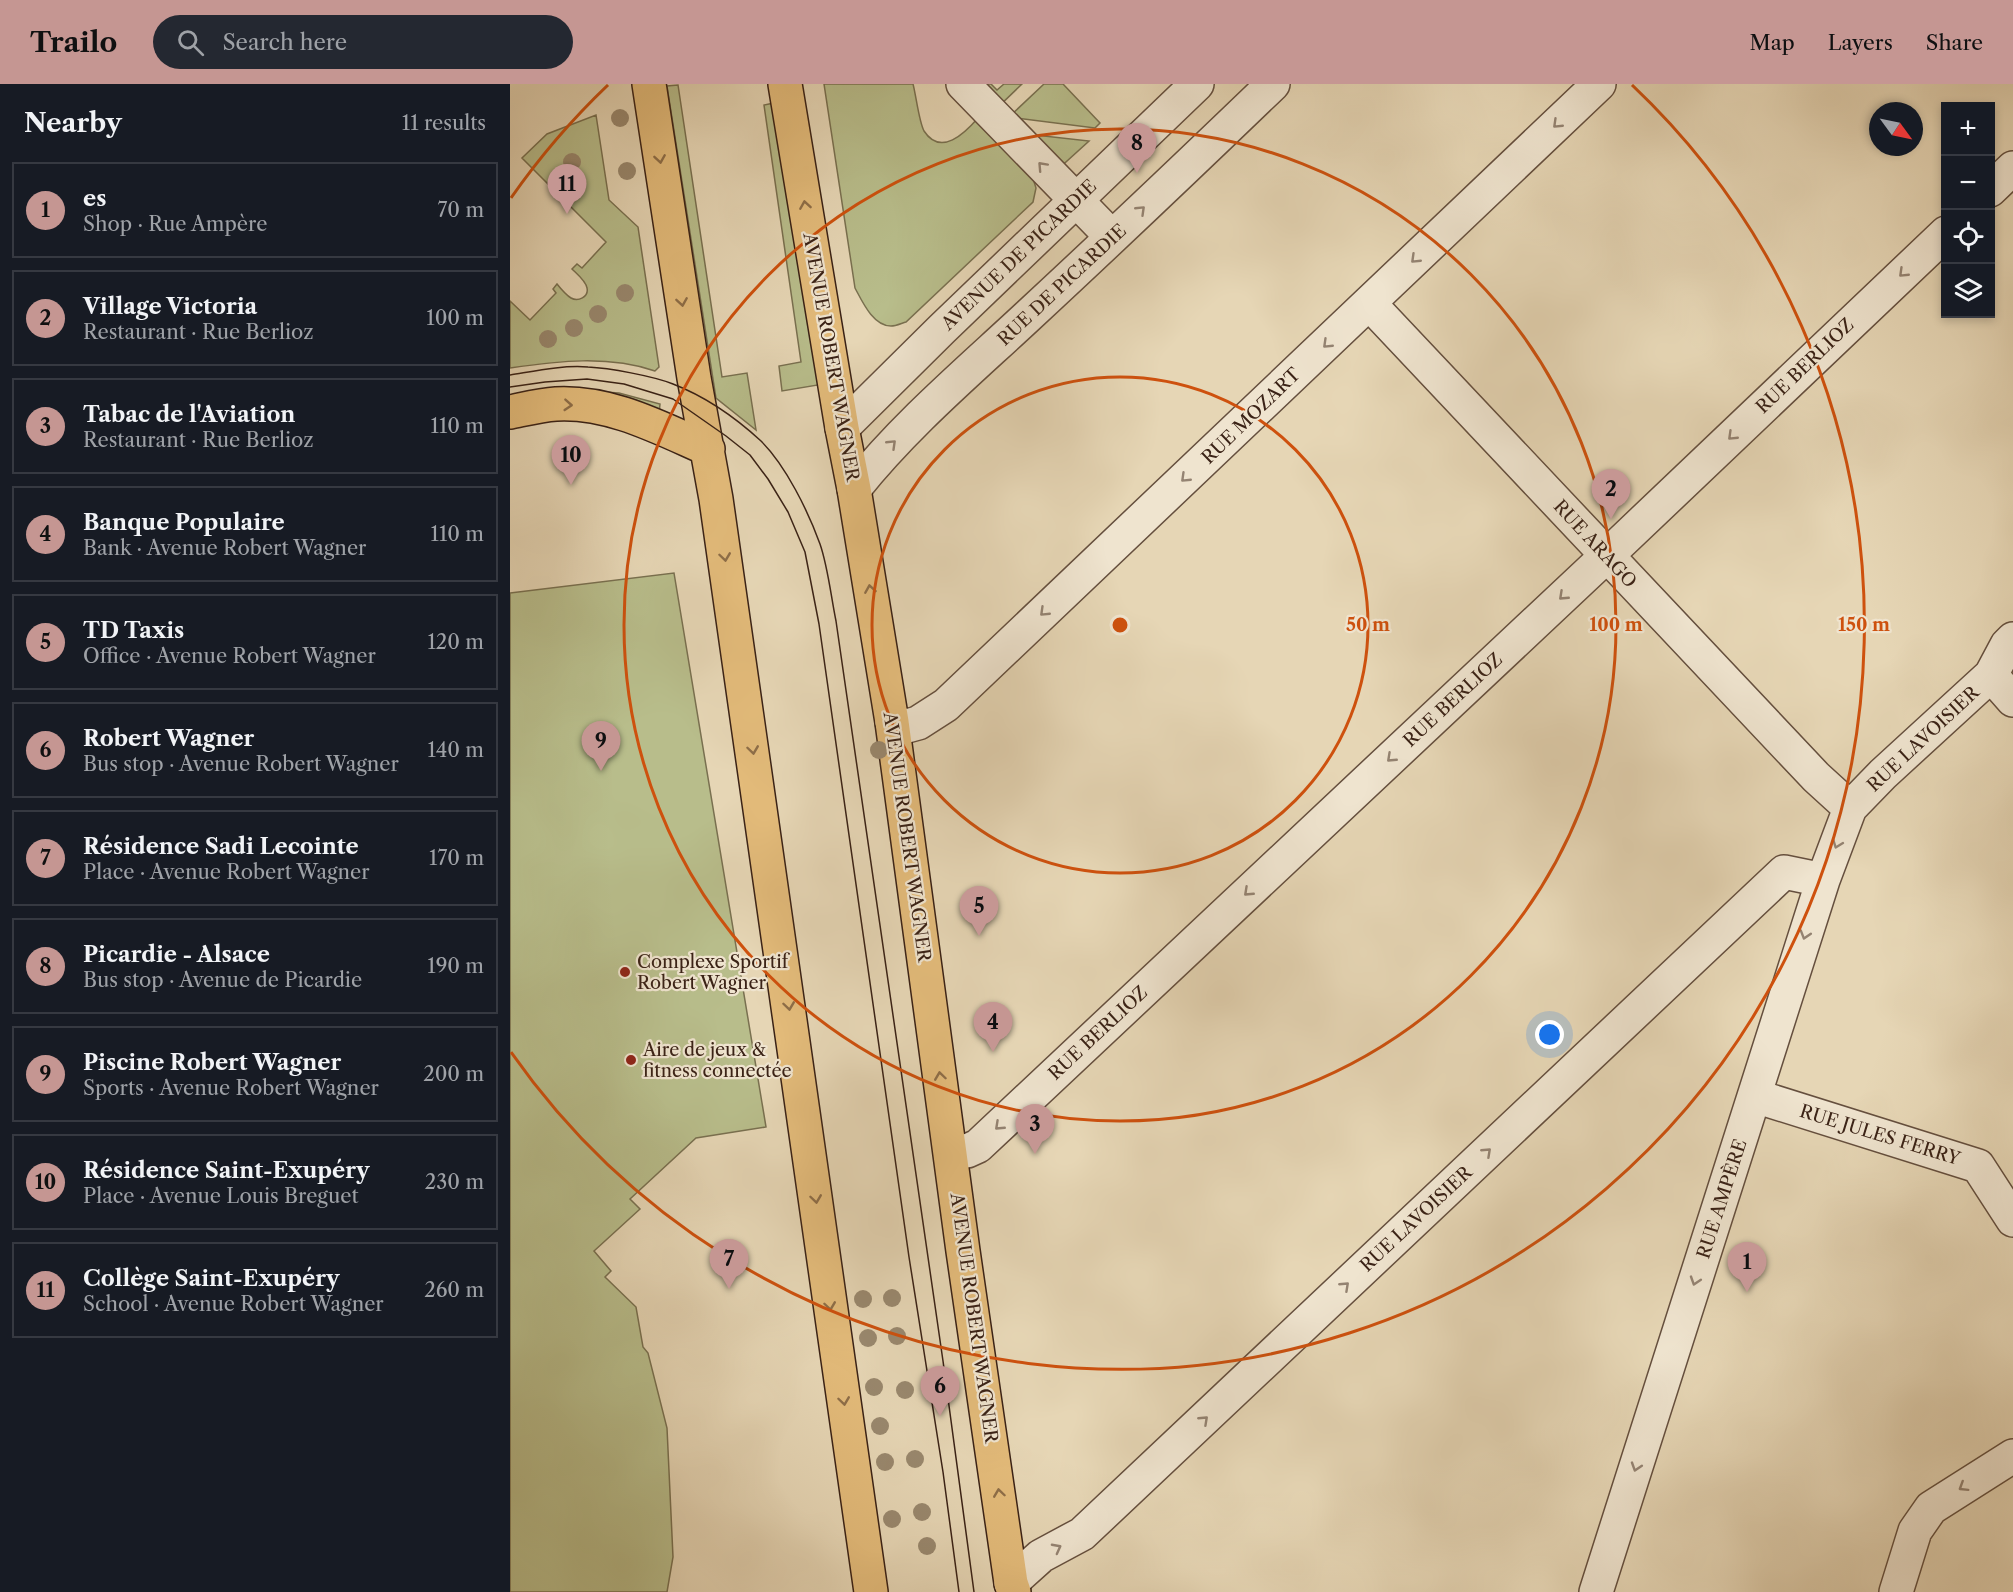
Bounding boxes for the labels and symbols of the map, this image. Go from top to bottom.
north arrow [1869,102,1923,156]
one-way arrow [1553,117,1564,128]
pin: 8 [1118,124,1156,173]
one-way arrow [654,155,666,164]
one-way arrow [1038,162,1049,173]
pin: 11 [548,164,586,214]
street label: AVENUE DE PICARDIE [936,175,1101,336]
one-way arrow [799,200,812,210]
one-way arrow [1134,206,1145,217]
street label: RUE DE PICARDIE [993,220,1131,350]
street label: AVENUE ROBERT WAGNER [798,230,864,484]
one-way arrow [1412,252,1422,263]
one-way arrow [1900,266,1910,277]
one-way arrow [676,297,688,306]
street label: RUE BERLIOZ [1751,314,1859,418]
one-way arrow [1323,336,1334,347]
street label: RUE MOZART [1197,363,1305,469]
one-way arrow [563,398,572,411]
one-way arrow [1728,429,1739,440]
pin: 10 [552,436,590,485]
one-way arrow [885,441,896,452]
pin: 2 [1592,470,1630,519]
one-way arrow [1182,471,1192,482]
street label: RUE ARAGO [1549,496,1641,592]
one-way arrow [718,553,730,562]
one-way arrow [864,584,876,593]
one-way arrow [1560,589,1570,600]
one-way arrow [1040,605,1050,616]
text: 50 m [1346,614,1390,636]
text: 100 m [1589,614,1643,636]
text: 150 m [1838,614,1890,636]
centre of rings [1110,615,1130,635]
street label: RUE BERLIOZ [1399,648,1507,752]
street label: RUE LAVOISIER [1863,681,1984,796]
street label: AVENUE ROBERT WAGNER [878,710,936,964]
pin: 9 [582,722,620,771]
one-way arrow [746,746,758,755]
one-way arrow [1387,751,1397,762]
one-way arrow [1831,838,1844,849]
one-way arrow [1245,884,1256,895]
pin: 5 [960,886,998,936]
one-way arrow [1800,929,1812,940]
place label: Complexe Sportif Robert Wagner [637,951,791,994]
marker: Complexe Sportif Robert Wagner [618,965,632,979]
street label: RUE BERLIOZ [1044,981,1152,1085]
one-way arrow [782,1001,794,1010]
pin: 4 [974,1002,1012,1052]
your location [1535,1020,1564,1049]
place label: Aire de jeux & fitness connectée [642,1039,792,1082]
marker: Aire de jeux & fitness connectée [624,1053,638,1067]
one-way arrow [935,1071,947,1080]
street label: RUE JULES FERRY [1797,1100,1964,1170]
pin: 3 [1016,1104,1054,1154]
one-way arrow [995,1118,1006,1129]
street label: RUE AMPÈRE [1691,1136,1752,1262]
one-way arrow [1480,1148,1491,1159]
street label: RUE LAVOISIER [1356,1161,1477,1276]
street label: AVENUE ROBERT WAGNER [945,1191,1003,1445]
one-way arrow [809,1194,821,1204]
pin: 7 [710,1240,748,1289]
pin: 1 [1728,1242,1766,1292]
one-way arrow [1690,1275,1702,1286]
one-way arrow [1339,1282,1349,1293]
one-way arrow [824,1301,836,1310]
pin: 6 [920,1366,960,1416]
one-way arrow [837,1397,849,1406]
one-way arrow [1197,1416,1207,1427]
one-way arrow [1630,1461,1643,1472]
one-way arrow [1959,1480,1970,1491]
one-way arrow [993,1488,1005,1497]
one-way arrow [1051,1543,1062,1555]

